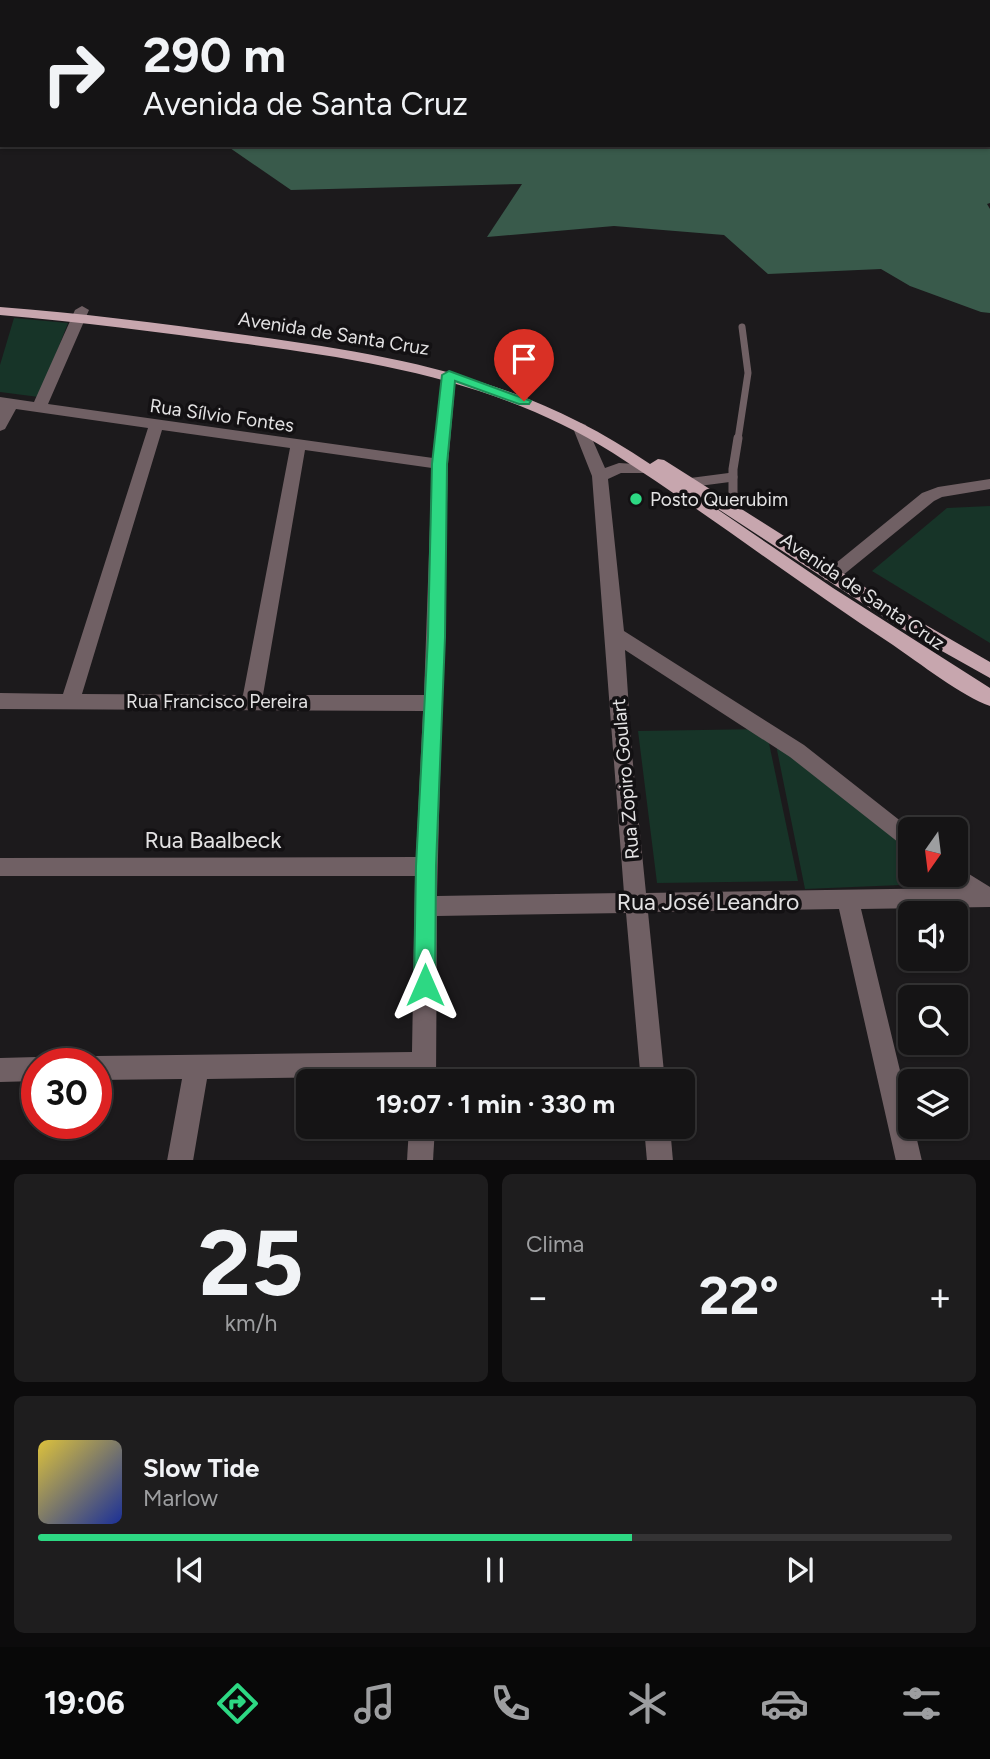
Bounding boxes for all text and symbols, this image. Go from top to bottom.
text: 290 m [143,25,286,84]
icon: right [28,28,119,119]
text: Avenida de Santa Cruz [143,85,468,123]
street label: Avenida de Santa Cruz [237,307,431,360]
pin [494,329,554,401]
icon: arrive [505,340,543,378]
street label: Rua Sílvio Fontes [148,394,296,437]
place label: Posto Querubim [650,488,788,511]
marker: Posto Querubim [628,491,644,507]
street label: Avenida de Santa Cruz [776,528,949,655]
street label: Rua Francisco Pereira [126,690,308,713]
street label: Rua Zopiro Goulart [607,698,644,860]
north arrow [898,817,968,887]
map controls [898,817,968,1139]
street label: Rua Baalbeck [145,826,282,854]
street label: Rua José Leandro [617,888,799,916]
button: sound [898,901,968,971]
position arrow [388,948,462,1022]
button: search [898,985,968,1055]
speed limit sign: 30 [21,1048,112,1139]
button: layers [898,1069,968,1139]
text: 19:07 · 1 min · 330 m [376,1088,615,1120]
text: 25 [198,1209,304,1318]
text: Clima [526,1230,584,1258]
text: 22° [699,1265,779,1327]
text: − [526,1274,550,1320]
text: + [928,1274,952,1320]
text: km/h [225,1309,277,1337]
text: Slow Tide [143,1452,259,1484]
text: Marlow [143,1484,218,1512]
icon: previous [171,1551,209,1589]
icon: pause [476,1551,514,1589]
icon: next [781,1551,819,1589]
icon: directions [213,1679,262,1728]
icon: music [350,1679,399,1728]
icon: phone [486,1679,535,1728]
icon: climate [623,1679,672,1728]
icon: car [760,1679,809,1728]
icon: filters [897,1679,946,1728]
text: 19:06 [44,1684,125,1722]

